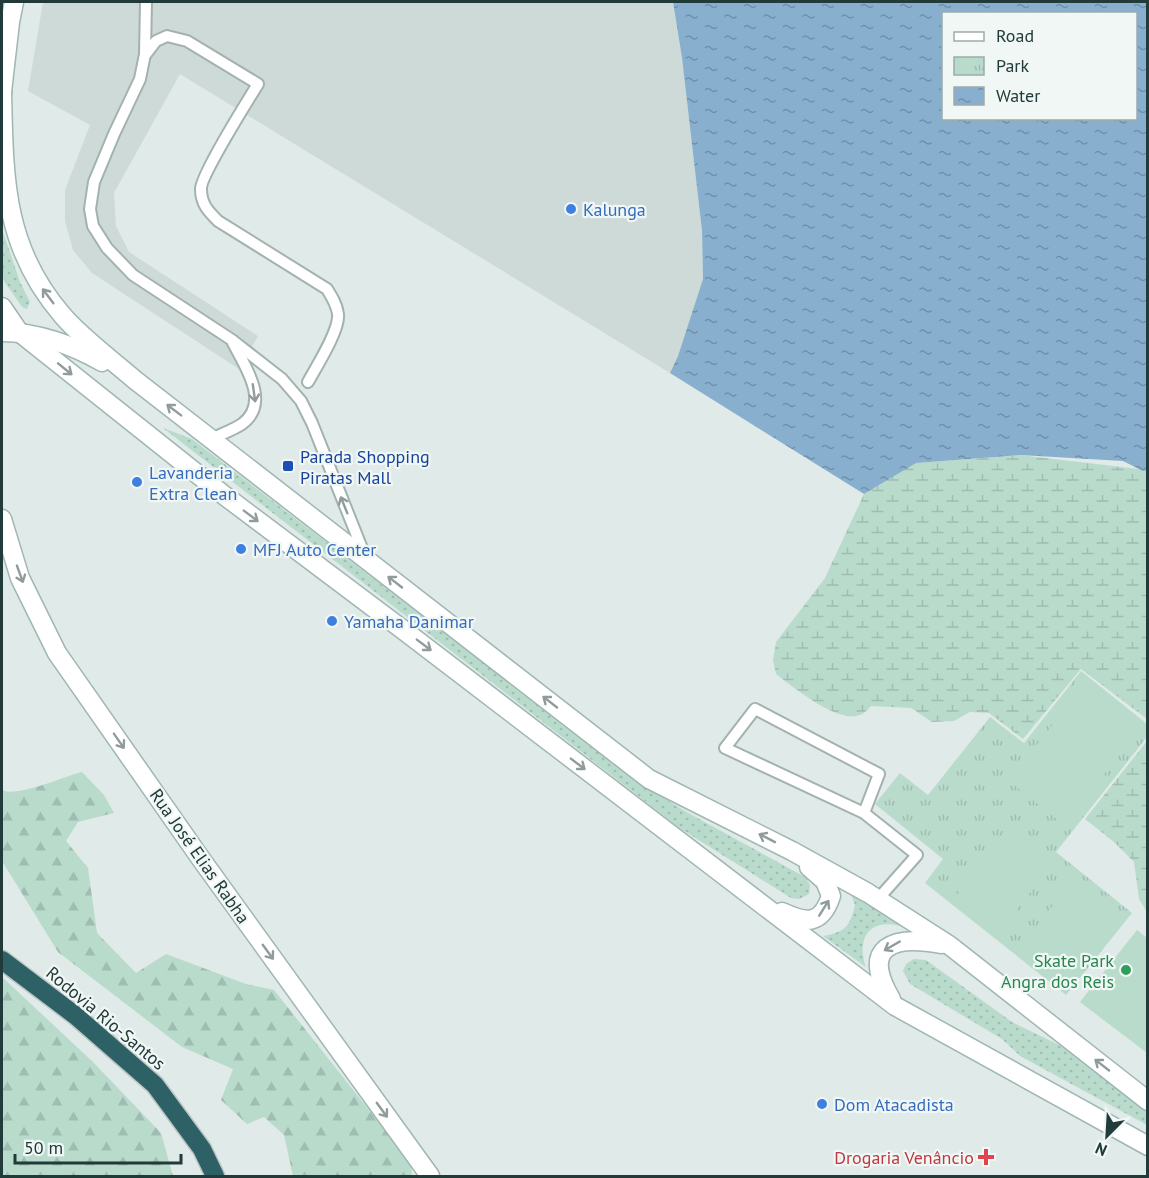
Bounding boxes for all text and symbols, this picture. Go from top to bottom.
legend [942,12,1137,120]
text: Road [996,24,1034,47]
text: Park [996,54,1029,77]
text: Water [996,84,1040,107]
place label: Kalunga [583,198,646,221]
marker: Kalunga [564,202,578,216]
one-way arrow [42,289,55,305]
one-way arrow [57,362,73,375]
one-way arrow [248,383,259,403]
one-way arrow [166,403,182,416]
place label: Parada Shopping Piratas Mall [300,445,430,489]
marker: Parada Shopping Piratas Mall [281,459,295,473]
place label: Lavanderia Extra Clean [149,461,237,505]
marker: Lavanderia Extra Clean [130,475,144,489]
one-way arrow [338,497,349,515]
one-way arrow [243,509,259,522]
place label: MFJ Auto Center [253,538,376,561]
marker: MFJ Auto Center [234,542,248,556]
one-way arrow [15,564,26,583]
one-way arrow [388,576,404,589]
place label: Yamaha Danimar [344,610,474,633]
marker: Yamaha Danimar [325,614,339,628]
one-way arrow [415,639,431,652]
one-way arrow [542,695,558,708]
one-way arrow [113,733,125,749]
one-way arrow [570,758,586,770]
street label: Rua José Elias Rabha [145,784,255,928]
one-way arrow [759,832,777,844]
one-way arrow [819,900,831,917]
one-way arrow [884,940,901,952]
one-way arrow [262,943,274,959]
place label: Skate Park Angra dos Reis [1001,949,1114,993]
street label: Rodovia Rio-Santos [42,961,170,1075]
marker: Skate Park Angra dos Reis [1119,963,1133,977]
one-way arrow [1094,1058,1110,1071]
place label: Dom Atacadista [834,1093,954,1116]
marker: Dom Atacadista [815,1097,829,1111]
one-way arrow [376,1101,388,1117]
north arrow [1077,1106,1137,1166]
scale bar [15,1127,182,1165]
text: 50 m [24,1136,63,1159]
text: N [1092,1138,1110,1161]
place label: Drogaria Venâncio [834,1146,974,1169]
marker: Drogaria Venâncio [979,1150,993,1164]

